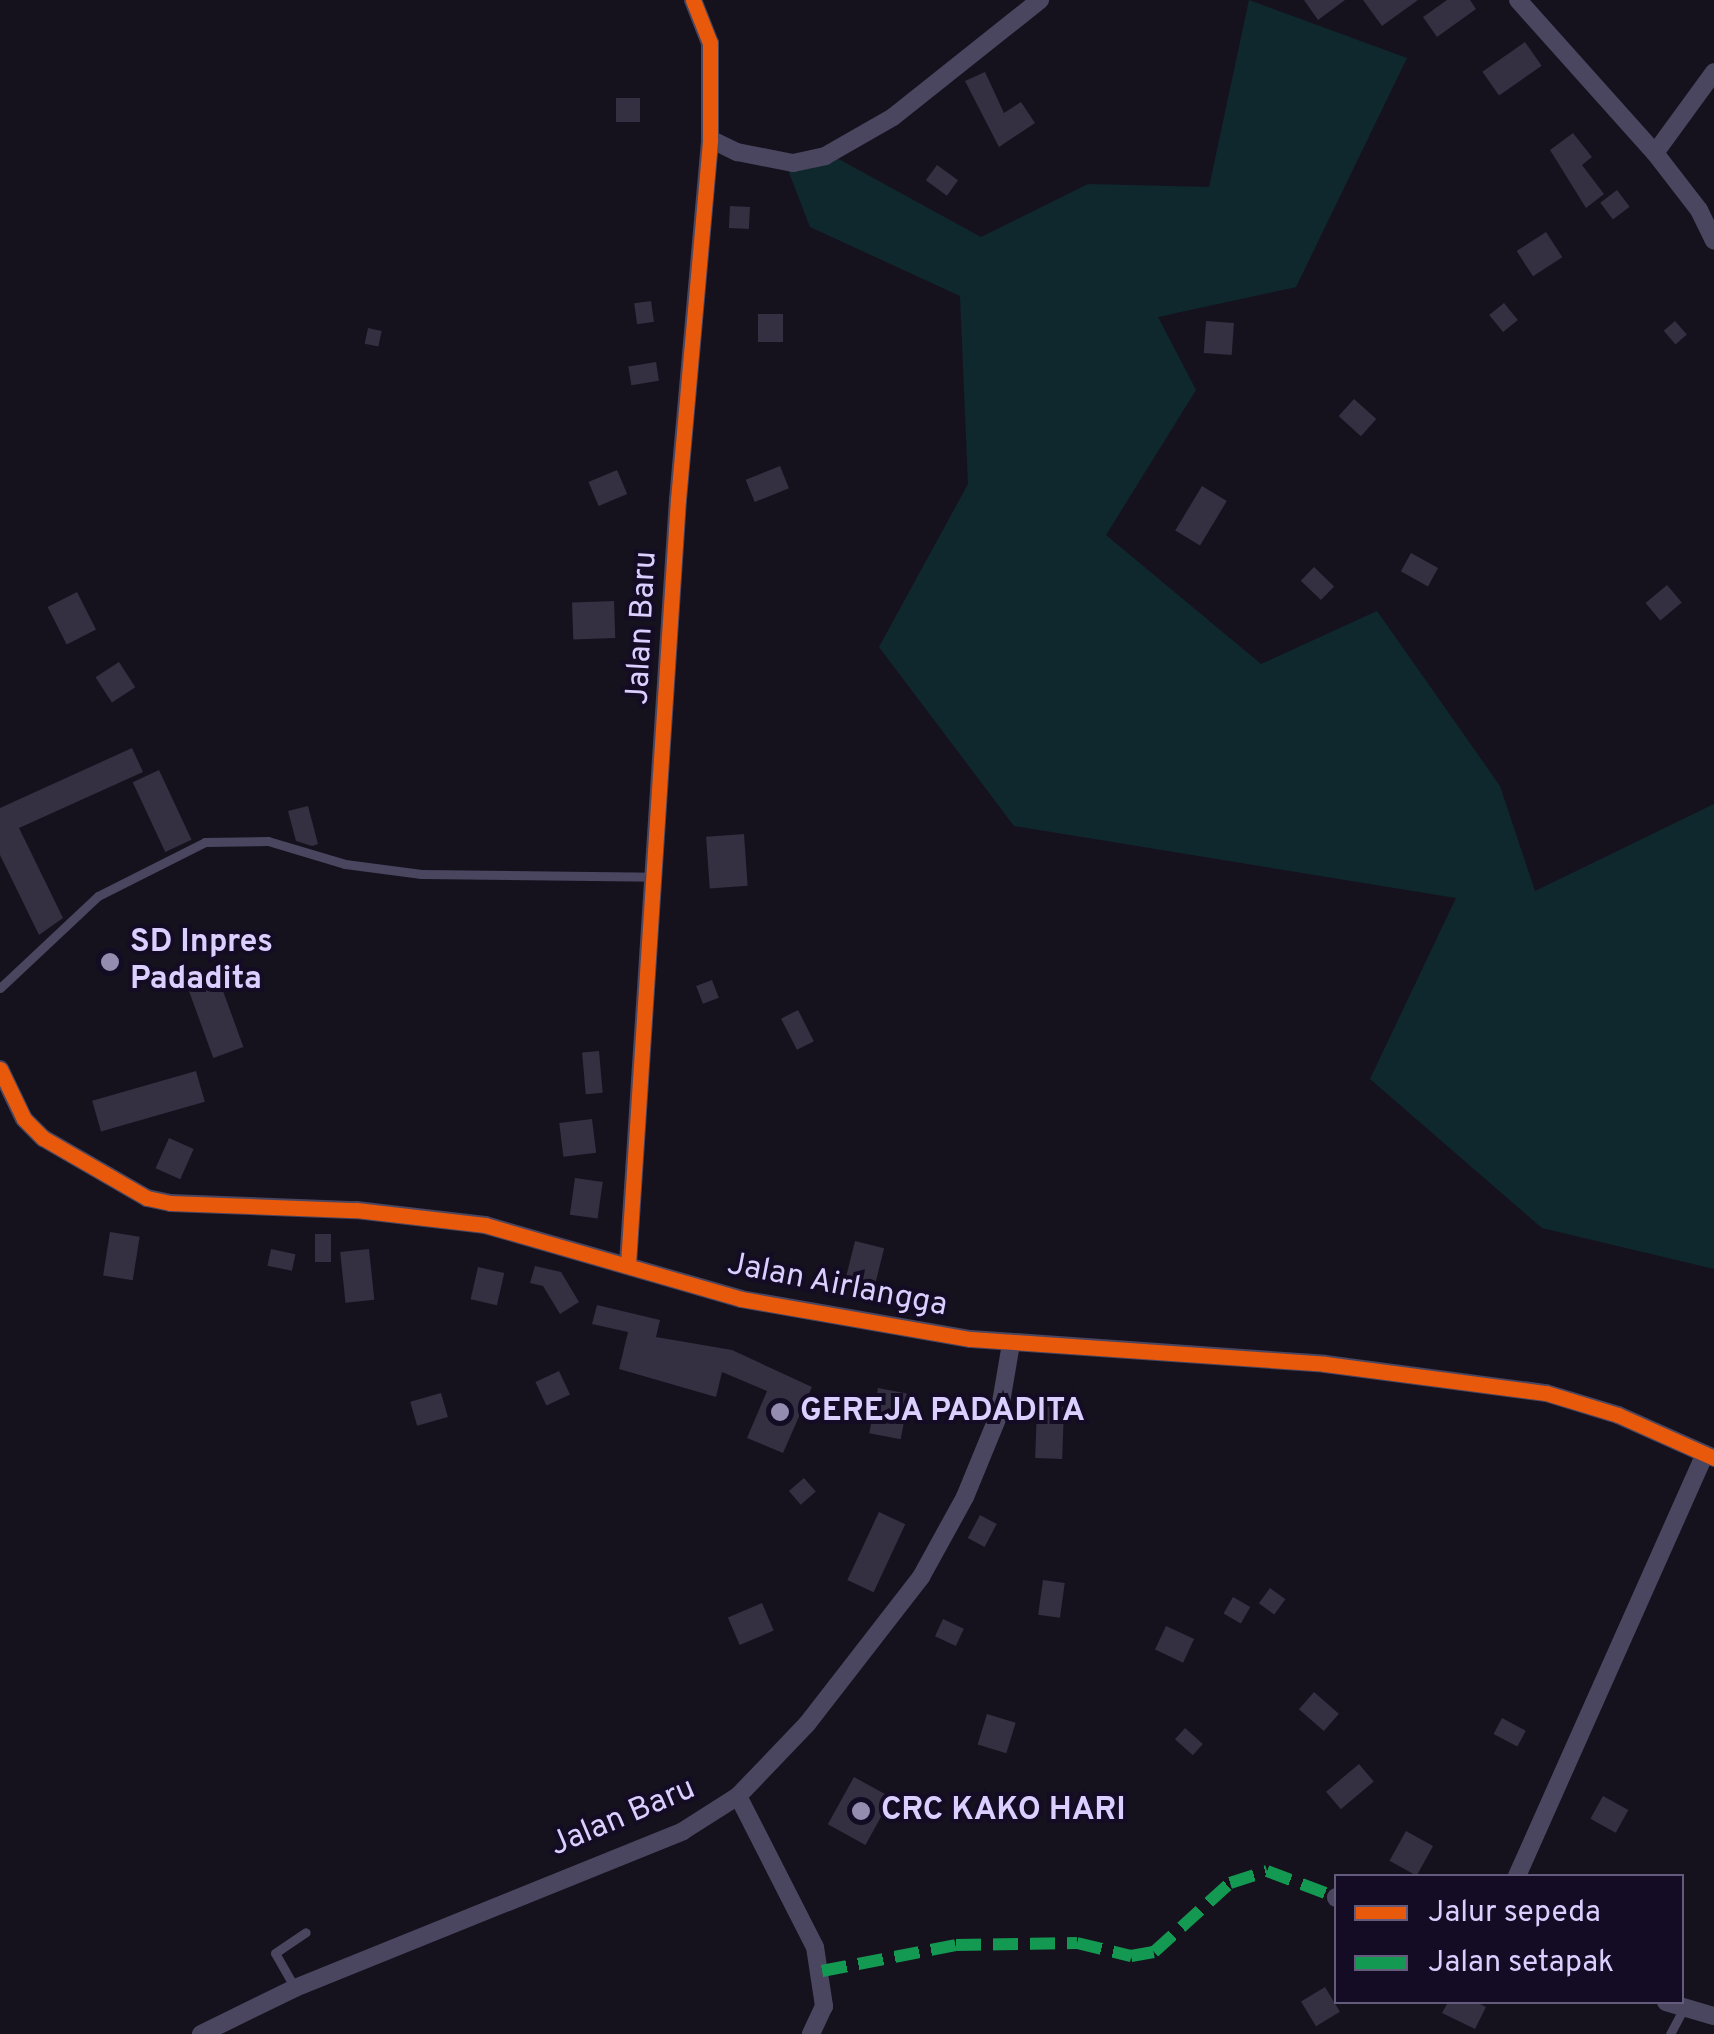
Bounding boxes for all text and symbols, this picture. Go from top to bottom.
street label: Jalan Baru [620,550,666,706]
place label: SD Inpres Padadita [130,925,273,1000]
marker: SD Inpres Padadita [99,951,121,973]
street label: Jalan Airlangga [723,1246,951,1326]
place label: GEREJA PADADITA [800,1393,1086,1431]
marker: GEREJA PADADITA [769,1401,791,1423]
street label: Jalan Baru [545,1770,701,1866]
place label: CRC KAKO HARI [881,1792,1126,1830]
marker: CRC KAKO HARI [850,1800,872,1822]
legend [1334,1874,1684,2004]
text: Jalur sepeda [1428,1895,1601,1932]
text: Jalan setapak [1428,1945,1614,1982]

